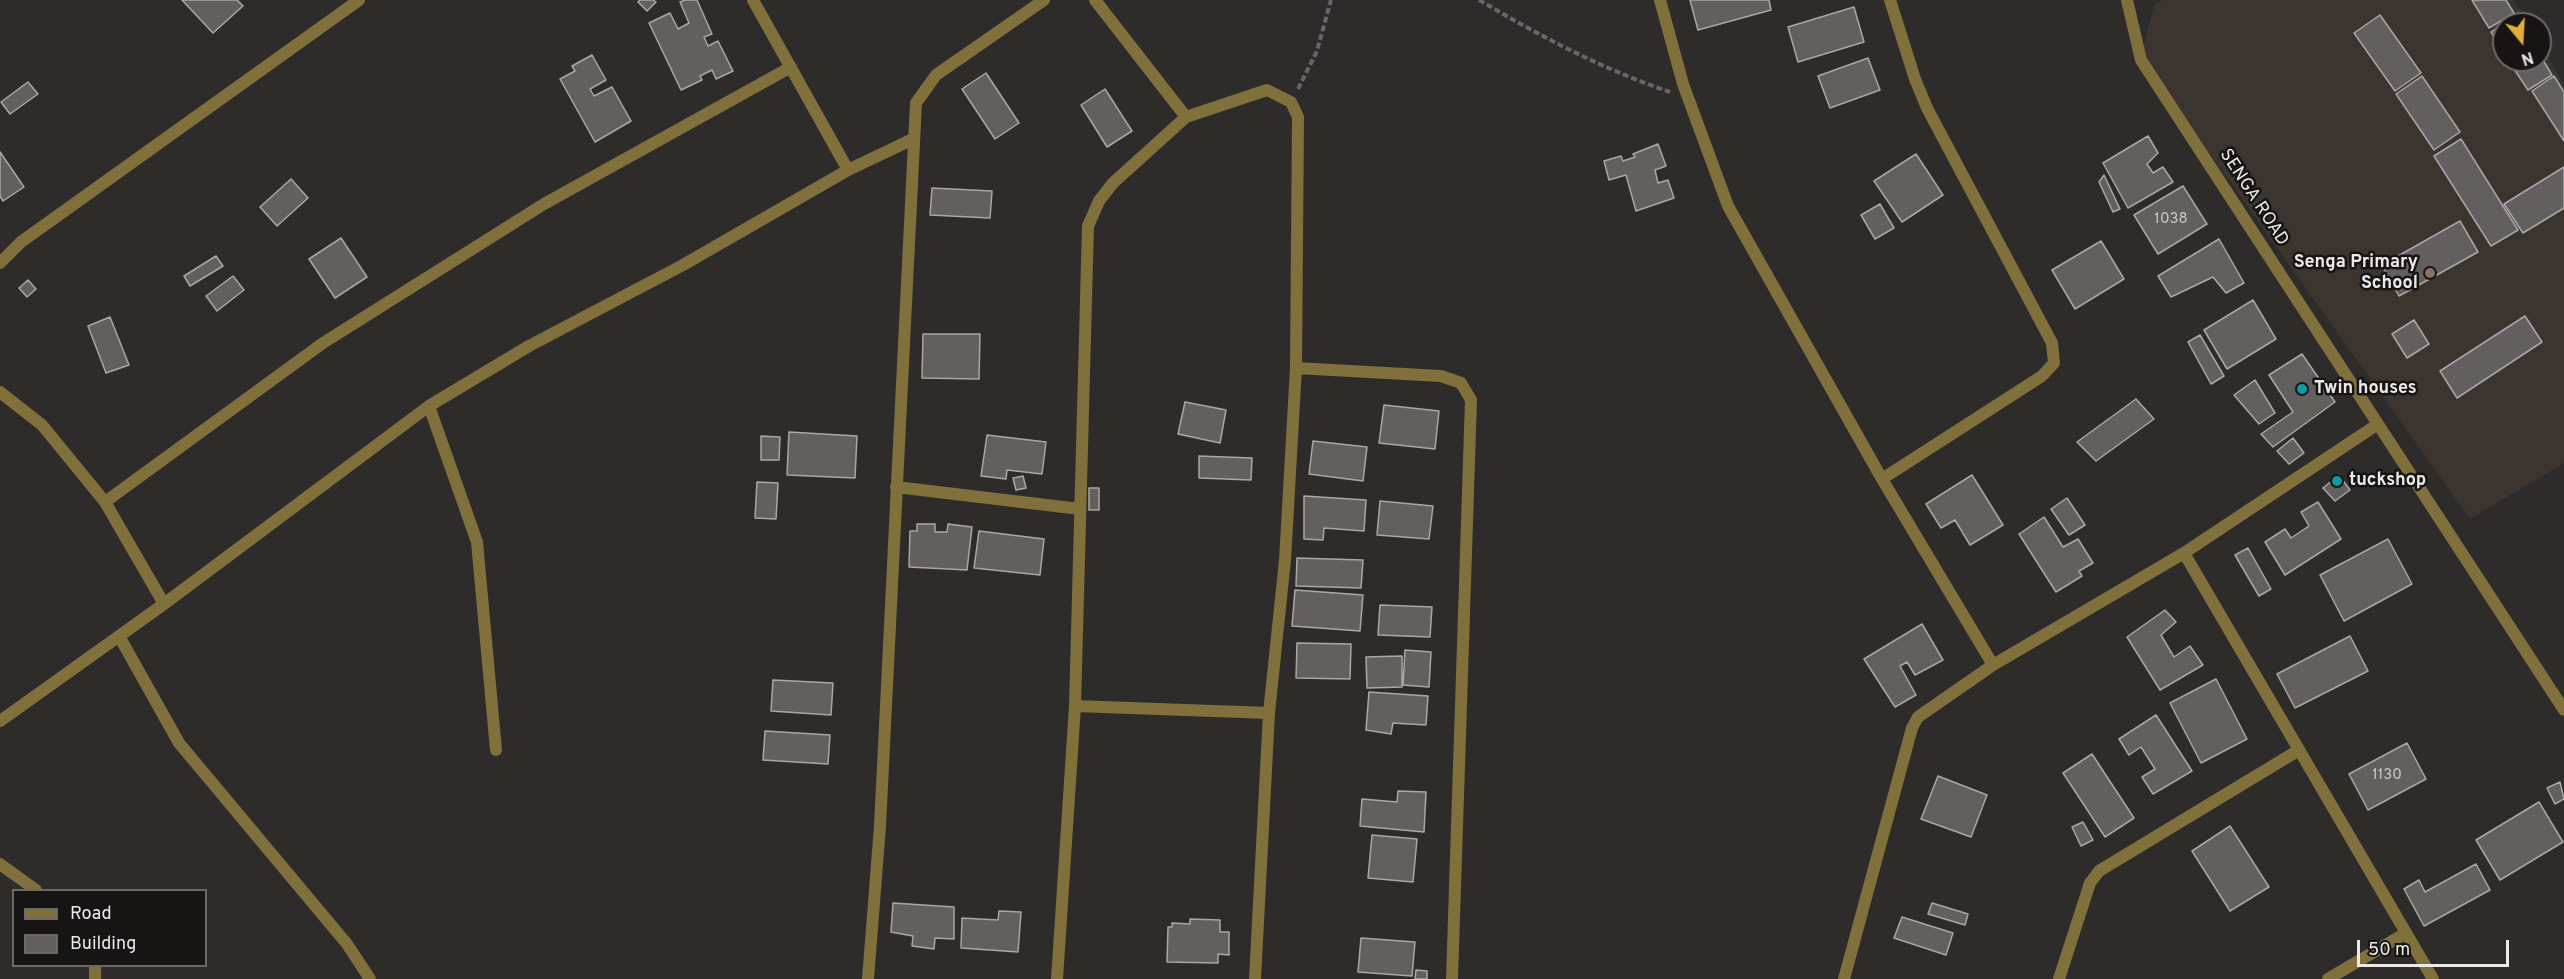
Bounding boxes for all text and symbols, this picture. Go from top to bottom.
north arrow [2492,12,2552,72]
text: N [2518,46,2536,69]
street label: SENGA ROAD [2214,146,2292,250]
house number: 1038 [2154,211,2188,229]
place label: Senga Primary School [2294,252,2418,294]
marker: Senga Primary School [2423,266,2437,280]
place label: Twin houses [2314,378,2417,400]
marker: Twin houses [2295,382,2309,396]
place label: tuckshop [2349,470,2426,492]
marker: tuckshop [2330,474,2344,488]
house number: 1130 [2372,767,2402,785]
legend [12,889,207,967]
text: Road [70,903,112,926]
scale bar [2360,928,2512,966]
text: Building [70,933,136,956]
text: 50 m [2368,939,2410,962]

